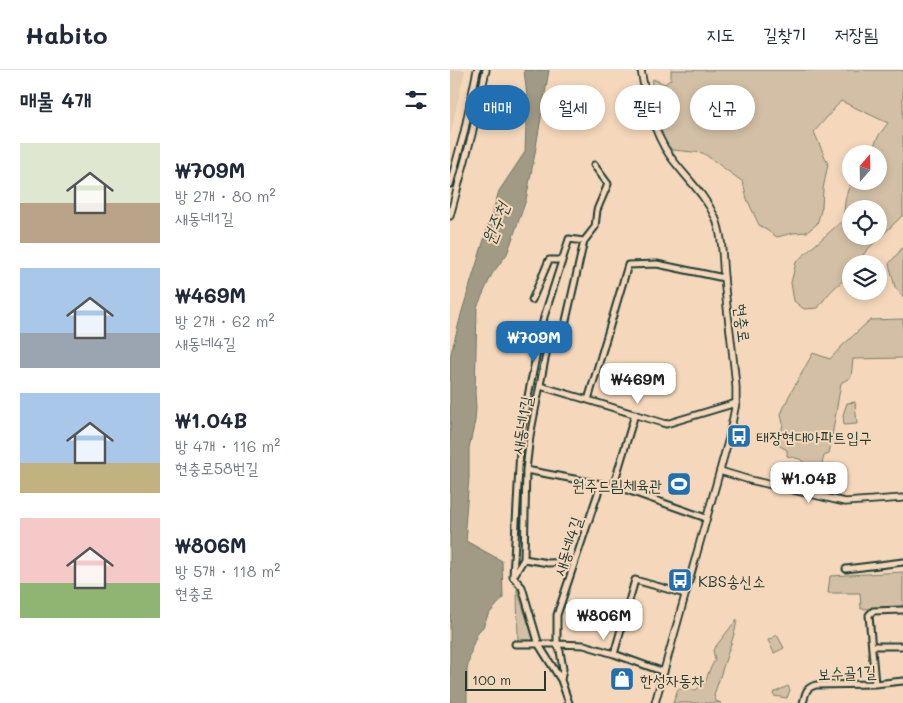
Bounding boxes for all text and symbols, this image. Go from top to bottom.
text: Habito [25,19,108,50]
text: 지도 [706,22,735,46]
text: 길찾기 [763,22,807,46]
text: 저장됨 [835,22,878,46]
chip: 매매 [465,85,530,130]
chip: 월세 [540,85,605,130]
chip: 필터 [615,85,680,130]
chip: 신규 [690,85,755,130]
text: 매물 4개 [20,86,92,113]
icon: filters [402,86,430,114]
north arrow [842,145,888,190]
map controls [842,145,887,300]
text: ₩709M [175,156,245,183]
icon: home [60,163,120,223]
text: 방 2개 · 80 m² [175,185,275,206]
water label: 원주천 [476,197,515,248]
button: locate [842,200,887,245]
text: 새동네1길 [175,207,234,228]
button: layers [842,255,887,300]
text: ₩469M [175,281,246,308]
icon: home [60,288,120,348]
street label: 현충로 [730,303,756,343]
text: 방 2개 · 62 m² [175,310,275,331]
pin: ₩709M [499,320,569,363]
text: ₩709M [507,326,561,347]
text: 새동네4길 [175,332,236,353]
pin: ₩469M [603,362,673,405]
text: ₩469M [611,368,665,389]
street label: 새동네1길 [506,394,536,456]
text: ₩1.04B [175,406,247,433]
icon: home [60,413,120,473]
bus stop icon: 태장현대아파트입구 [726,423,752,449]
place label: 태장현대아파트입구 [756,426,872,447]
text: 방 4개 · 116 m² [175,435,280,456]
text: 현충로58번길 [175,457,258,478]
pin: ₩1.04B [768,462,850,504]
text: ₩1.04B [781,467,837,488]
sports icon: 원주드림체육관 [666,471,692,497]
place label: 원주드림체육관 [572,474,662,495]
street label: 새동네4길 [548,514,586,578]
text: ₩806M [175,531,247,558]
icon: home [60,538,120,598]
text: 방 5개 · 118 m² [175,560,280,581]
bus stop icon: KBS송신소 [667,567,693,593]
place label: KBS송신소 [698,570,765,591]
text: 현충로 [175,582,214,603]
pin: ₩806M [569,598,639,641]
text: ₩806M [577,604,631,625]
street label: 보수골1길 [817,660,877,684]
shop icon: 한성자동차 [609,666,635,692]
scale bar [465,668,546,691]
place label: 한성자동차 [640,669,705,690]
text: 100 m [472,670,511,689]

